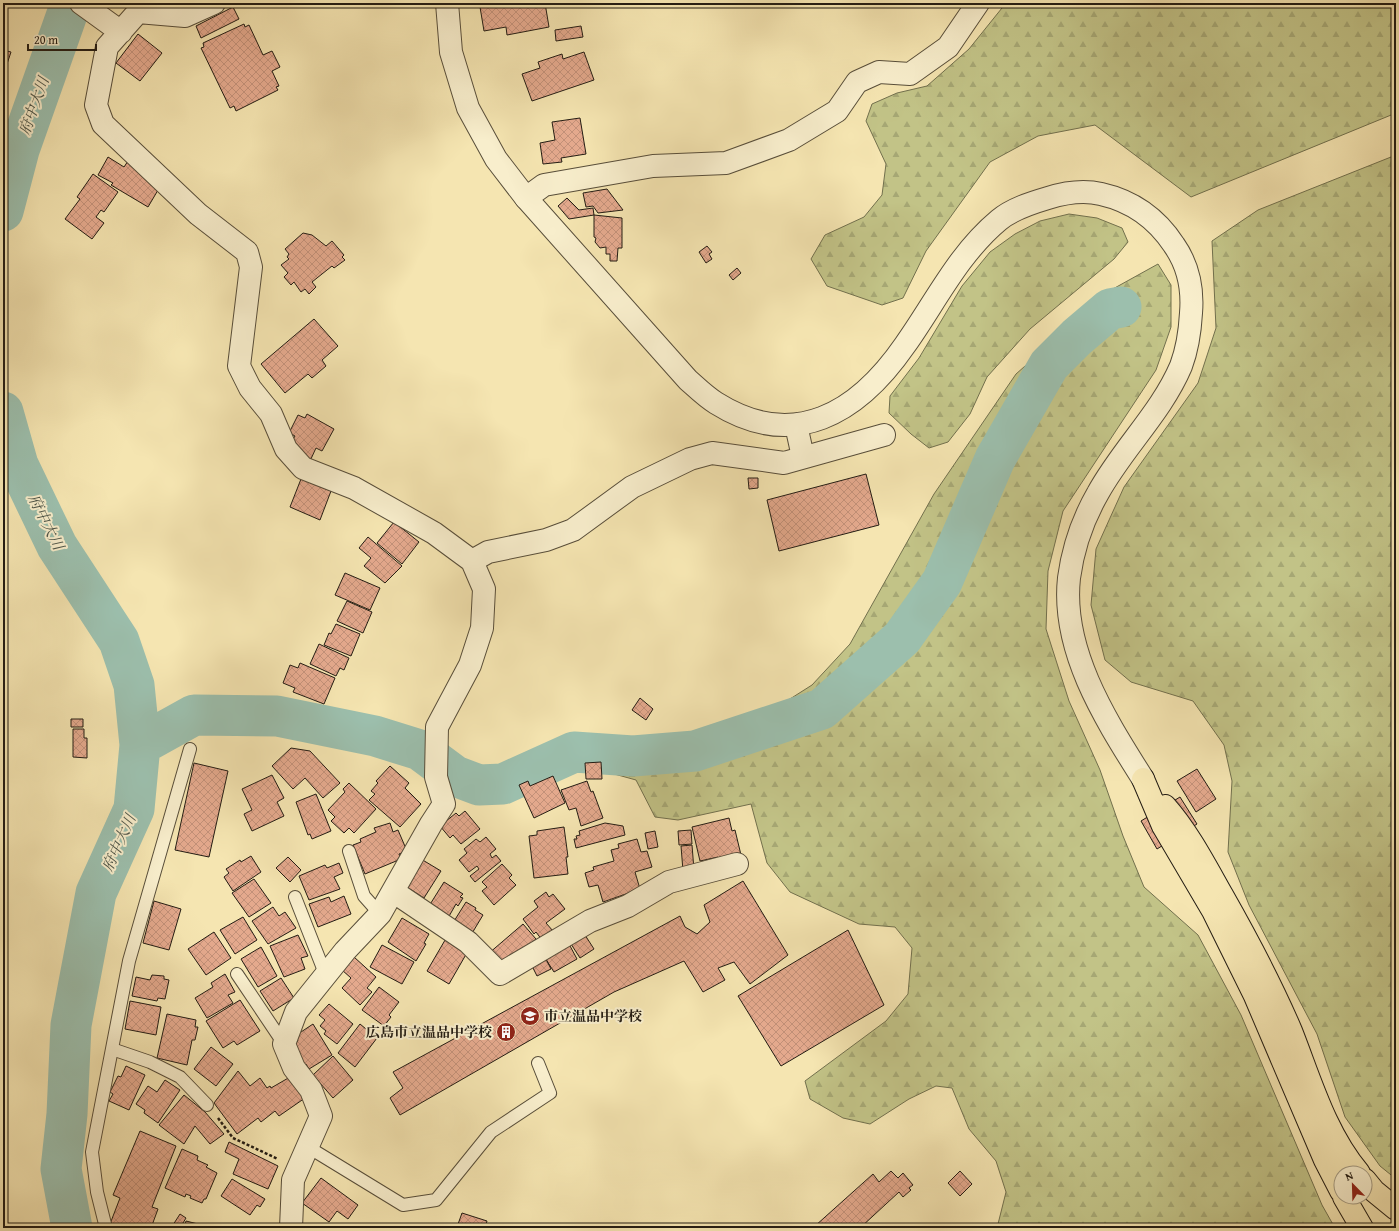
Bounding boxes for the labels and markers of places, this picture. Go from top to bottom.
school or university icon: 市立温品中学校 [519,1005,541,1027]
place label: 市立温品中学校 [544,1006,642,1026]
building icon: 広島市立温品中学校 [495,1021,517,1043]
place label: 広島市立温品中学校 [366,1022,492,1042]

